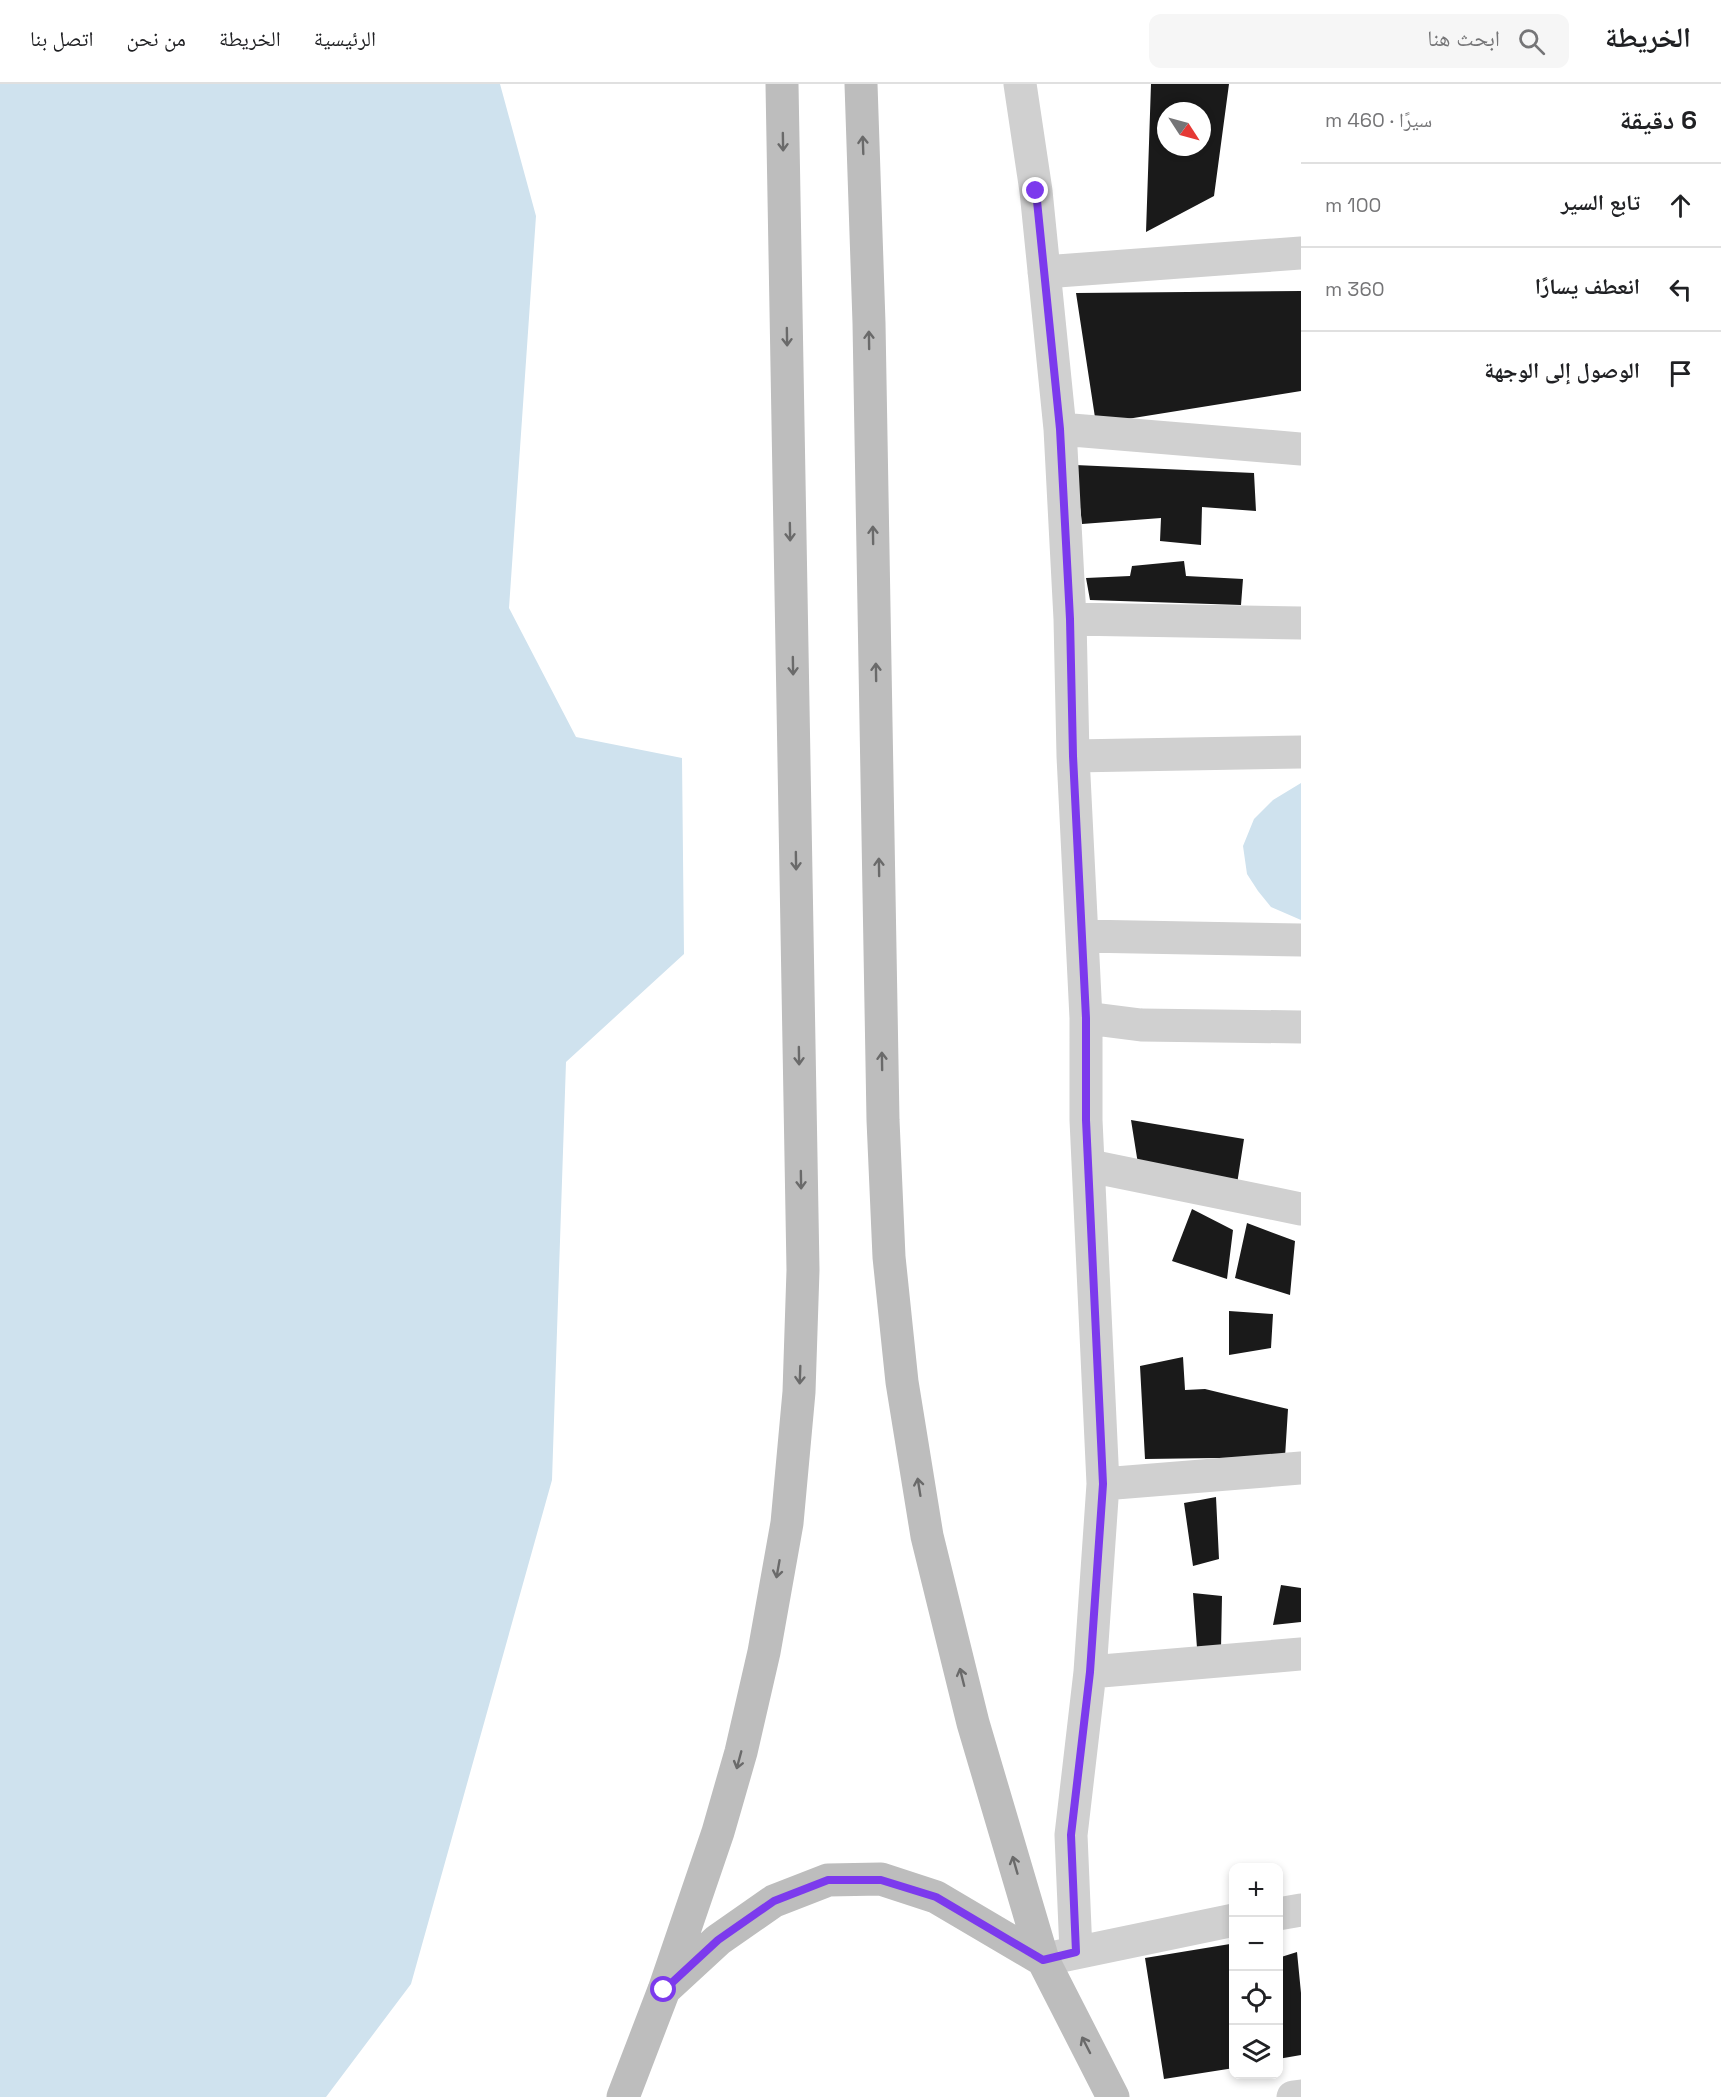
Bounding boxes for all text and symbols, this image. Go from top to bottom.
search box [1149,14,1569,68]
text: الخريطة [1605,19,1691,55]
text: ابحث هنا [1427,24,1500,52]
text: اتصل بنا [30,25,94,52]
text: من نحن [127,25,186,52]
text: الخريطة [219,25,281,52]
text: الرئيسية [314,25,376,52]
icon: search [1515,25,1548,58]
north arrow [1157,102,1211,156]
text: 6 دقيقة [1620,103,1697,137]
text: سيرًا · 460 m [1325,107,1432,133]
one-way arrow [778,132,789,152]
one-way arrow [857,136,869,156]
route end [1022,177,1048,203]
text: تابع السير [1561,188,1640,216]
icon: ahead [1664,189,1697,222]
text: 100 m [1325,192,1381,218]
text: انعطف يسارًا [1535,272,1640,300]
icon: left [1664,273,1697,306]
text: 360 m [1325,276,1384,302]
one-way arrow [781,327,793,347]
one-way arrow [863,331,875,351]
text: الوصول إلى الوجهة [1484,356,1640,384]
icon: arrive [1664,357,1697,390]
one-way arrow [785,522,796,542]
one-way arrow [867,526,879,546]
one-way arrow [787,655,799,675]
one-way arrow [870,662,881,682]
one-way arrow [790,850,801,870]
one-way arrow [873,857,885,877]
one-way arrow [793,1045,804,1065]
one-way arrow [877,1052,888,1072]
one-way arrow [795,1170,807,1190]
one-way arrow [794,1365,806,1385]
one-way arrow [913,1477,924,1497]
one-way arrow [773,1559,784,1578]
one-way arrow [955,1668,967,1687]
one-way arrow [733,1750,744,1769]
one-way arrow [1009,1856,1020,1875]
map controls [1229,1863,1283,2079]
button: + [1229,1863,1283,1917]
button: − [1229,1917,1283,1971]
button: locate [1229,1971,1283,2025]
route start [650,1976,676,2002]
button: layers [1229,2025,1283,2079]
one-way arrow [1080,2036,1092,2054]

